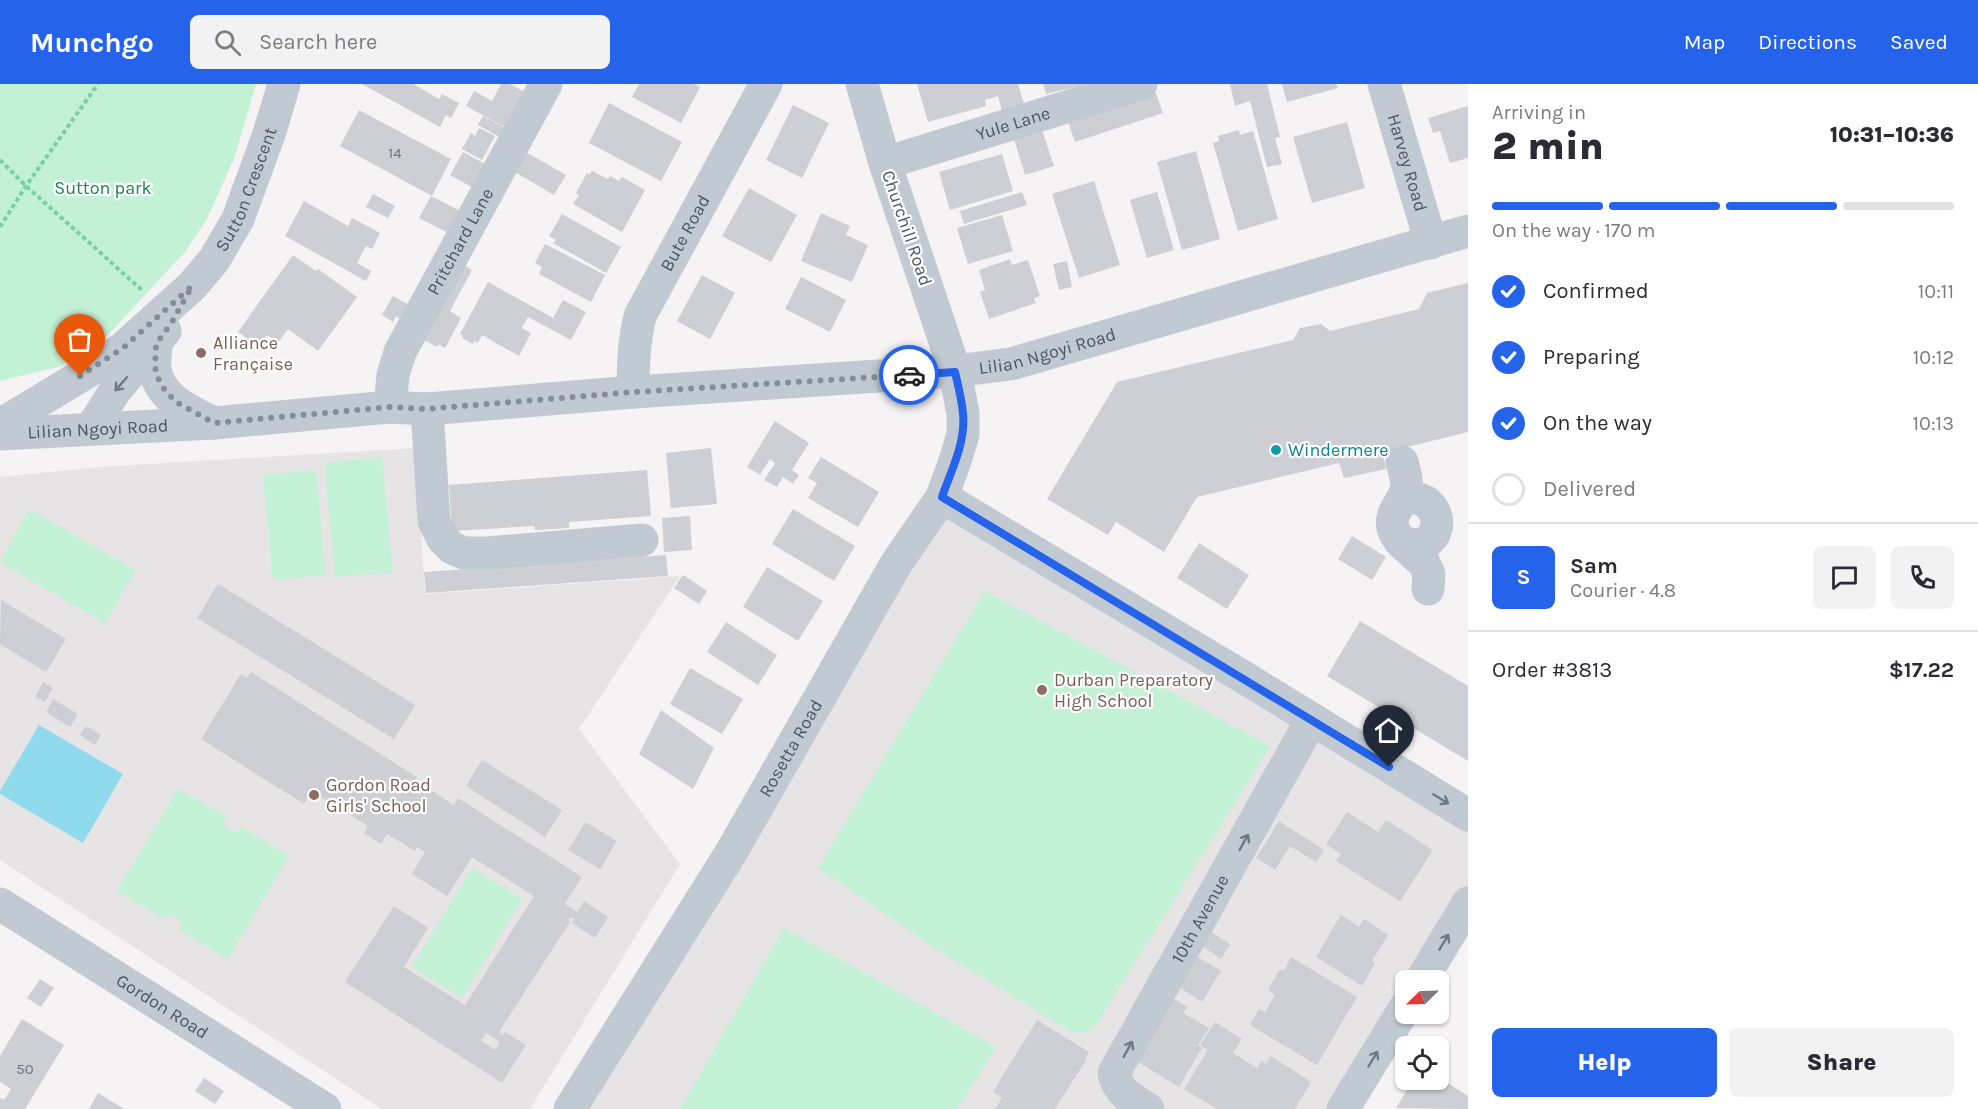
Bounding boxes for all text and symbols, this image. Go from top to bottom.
search box [190,15,610,69]
text: Munchgo [30,26,154,59]
icon: search [211,26,244,59]
text: Search here [259,29,377,55]
text: Map [1684,30,1725,54]
text: Directions [1758,30,1857,54]
text: Saved [1890,30,1948,54]
text: Arriving in [1492,101,1586,124]
street label: Yule Lane [973,102,1053,145]
street label: Harvey Road [1382,111,1432,214]
text: 10:31–10:36 [1830,122,1954,148]
text: 2 min [1492,123,1604,169]
street label: Sutton Crescent [210,124,281,256]
house number: 14 [388,144,402,162]
street label: Churchill Road [877,167,937,289]
park label: Sutton park [54,177,152,199]
street label: Pritchard Lane [422,184,498,299]
street label: Bute Road [655,191,715,275]
text: On the way · 170 m [1492,219,1656,242]
icon: check [1492,275,1525,308]
text: Confirmed [1543,278,1649,304]
text: 10:11 [1918,280,1954,303]
pin [54,314,105,376]
icon: bag [63,323,96,356]
street label: Lilian Ngoyi Road [977,323,1118,379]
place label: Alliance Française [213,332,293,375]
icon: check [1492,341,1525,374]
text: Preparing [1543,344,1640,370]
courier [879,345,939,405]
marker: Alliance Française [194,346,208,360]
text: 10:12 [1913,346,1954,369]
icon: car [893,359,926,392]
one-way arrow [115,376,128,392]
icon: check [1492,407,1525,440]
text: On the way [1543,410,1652,436]
text: 10:13 [1912,412,1954,435]
street label: Lilian Ngoyi Road [27,414,169,444]
place label: Windermere [1288,439,1389,461]
marker: Windermere [1269,443,1283,457]
text: Delivered [1543,476,1636,502]
button: chat [1813,546,1876,609]
button: phone [1891,546,1954,609]
text: Sam [1570,553,1618,579]
text: S [1516,564,1531,590]
text: Courier · 4.8 [1570,579,1676,602]
text: Order #3813 [1492,657,1612,683]
text: $17.22 [1889,657,1954,683]
place label: Durban Preparatory High School [1054,669,1214,712]
marker: Durban Preparatory High School [1035,683,1049,697]
street label: Rosetta Road [754,696,827,801]
pin [1363,705,1414,767]
icon: home [1372,714,1405,747]
place label: Gordon Road Girls' School [326,774,431,817]
marker: Gordon Road Girls' School [307,788,321,802]
one-way arrow [1432,793,1449,805]
one-way arrow [1238,834,1250,851]
street label: 10th Avenue [1167,871,1234,967]
one-way arrow [1439,934,1451,951]
street label: Gordon Road [112,969,213,1044]
north arrow [1395,970,1449,1024]
map controls [1395,970,1449,1090]
button: Help [1492,1028,1717,1097]
button: Share [1729,1028,1954,1097]
button: locate [1395,1036,1449,1090]
one-way arrow [1122,1041,1134,1058]
one-way arrow [1368,1051,1380,1068]
house number: 50 [16,1060,34,1078]

